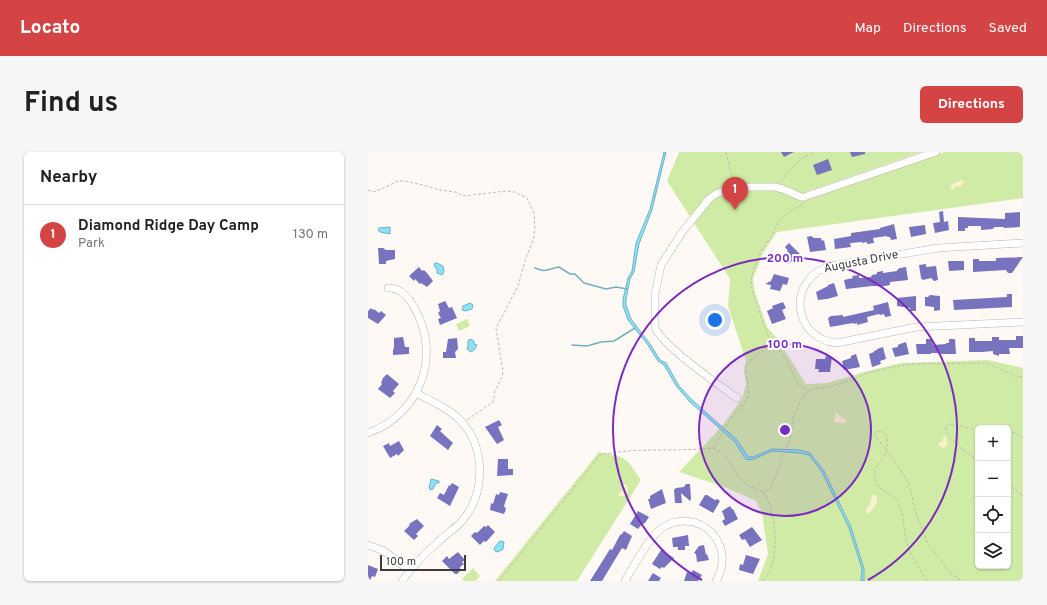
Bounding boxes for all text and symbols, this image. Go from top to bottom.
text: Locato [20,16,80,40]
text: Map [855,20,881,37]
text: Directions [903,20,967,37]
text: Saved [989,20,1027,37]
text: Find us [24,86,118,122]
button: Directions [920,86,1023,123]
text: Nearby [40,167,97,189]
pin: 1 [722,177,748,210]
text: Diamond Ridge Day Camp [78,217,259,236]
text: 1 [50,227,56,243]
text: 130 m [293,227,328,243]
text: Park [78,236,105,252]
street label: Augusta Drive [822,247,900,277]
text: 200 m [767,251,803,267]
your location [705,310,725,330]
text: 100 m [768,337,802,353]
centre of rings [778,423,792,437]
map controls [975,425,1011,569]
button: + [975,425,1011,461]
button: − [975,461,1011,497]
button: locate [975,497,1011,533]
button: layers [975,533,1011,569]
scale bar [380,553,466,572]
text: 100 m [386,555,416,569]

